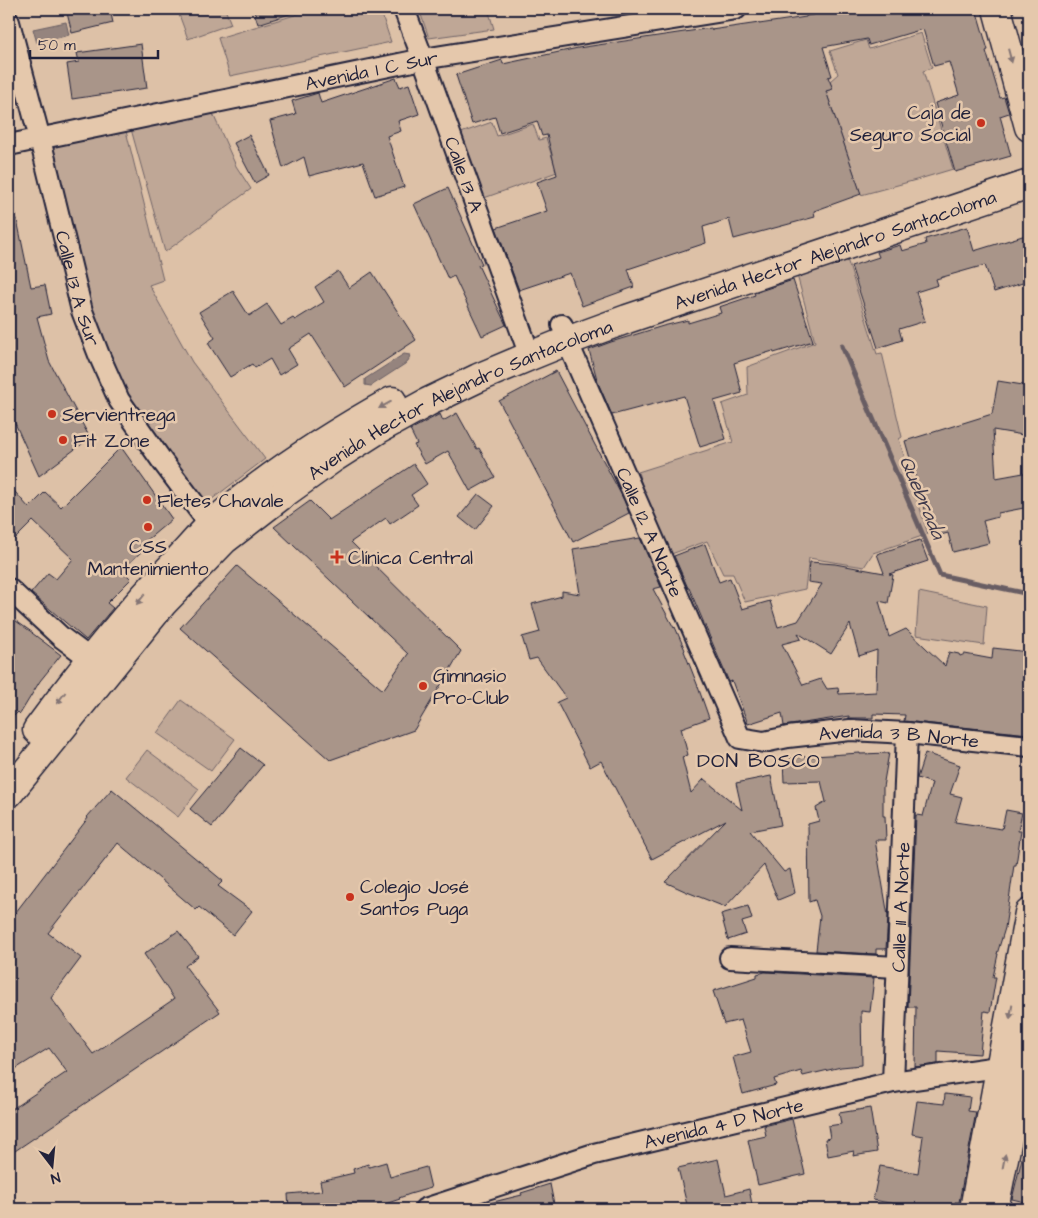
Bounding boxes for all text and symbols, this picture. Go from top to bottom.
scale bar [30,28,158,60]
text: 50 m [38,35,76,56]
street label: Avenida 1 C Sur [303,45,440,98]
one-way arrow [1006,48,1014,63]
place label: Caja de Seguro Social [850,100,971,150]
marker: Caja de Seguro Social [975,117,987,129]
street label: Calle 13 A [437,133,489,216]
street label: Avenida Hector Alejandro Santacoloma [671,184,1000,317]
street label: Calle 13 A Sur [48,228,106,351]
street label: Avenida Hector Alejandro Santacoloma [303,313,617,487]
one-way arrow [378,401,392,409]
place label: Servientrega [62,402,176,430]
marker: Servientrega [46,408,58,420]
place label: Fit Zone [73,428,150,455]
marker: Fit Zone [57,434,69,446]
water label: Quebrada [892,451,953,544]
street label: Calle 12 A Norte [609,464,689,602]
place label: Fletes Chavale [157,488,284,515]
marker: Fletes Chavale [141,494,153,506]
marker: CSS Mantenimiento [142,521,154,533]
place label: CSS Mantenimiento [87,534,209,583]
place label: Clínica Central [348,545,473,572]
marker: Clínica Central [330,550,344,564]
one-way arrow [136,592,147,605]
place label: Gimnasio Pro-Club [433,663,509,712]
marker: Gimnasio Pro-Club [417,680,429,692]
one-way arrow [55,691,66,704]
street label: Avenida 3 B Norte [817,718,980,756]
district label: DON BOSCO [697,747,821,775]
street label: Calle 11 A Norte [885,842,918,973]
place label: Colegio José Santos Puga [360,874,469,924]
marker: Colegio José Santos Puga [344,891,356,903]
one-way arrow [1007,1005,1015,1021]
street label: Avenida 4 D Norte [641,1092,806,1156]
north arrow [28,1140,78,1190]
one-way arrow [1000,1153,1008,1169]
text: N [48,1167,62,1188]

